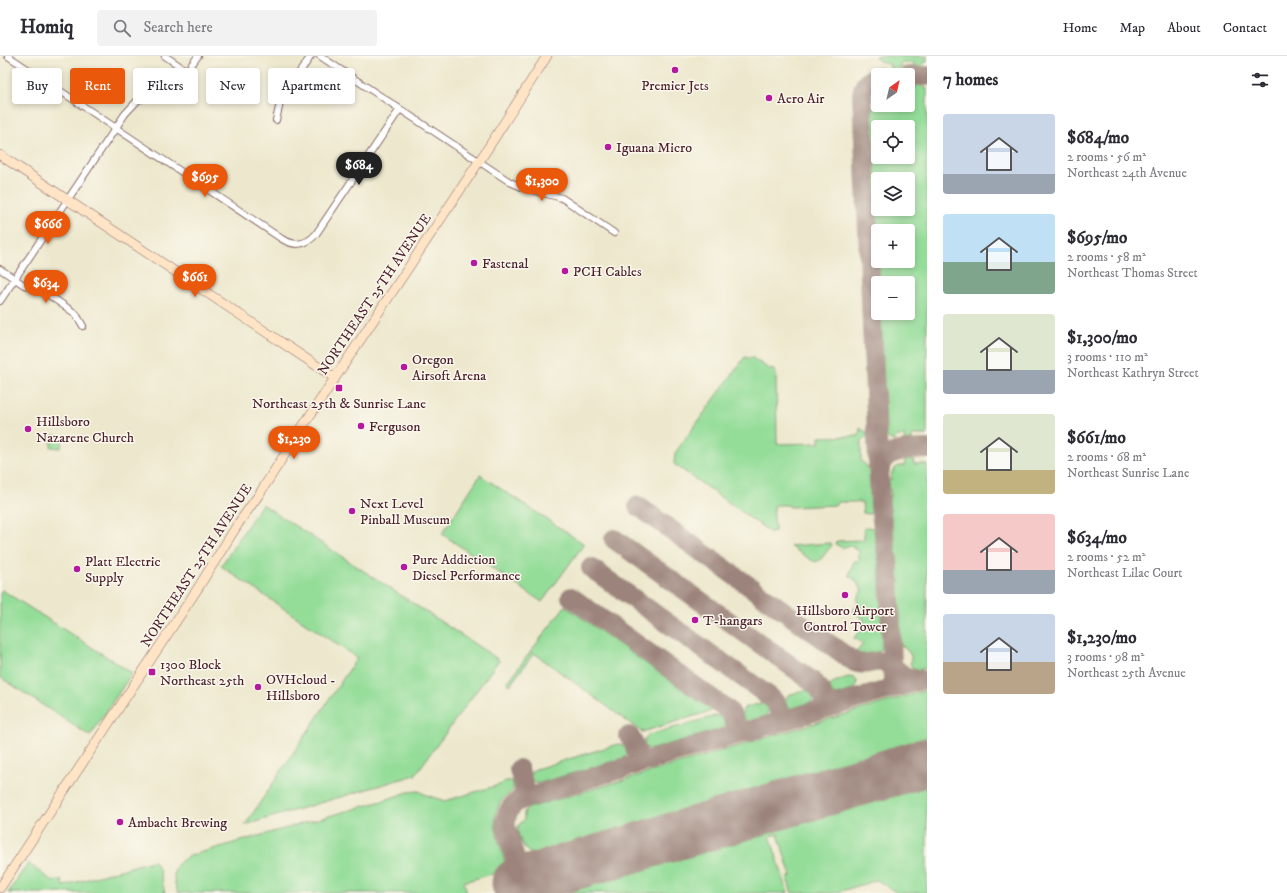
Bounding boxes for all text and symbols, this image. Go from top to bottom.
search box [97,10,377,46]
text: Homiq [20,16,73,39]
icon: search [111,17,133,39]
text: Search here [143,18,213,37]
text: Home [1063,19,1097,37]
text: Map [1119,19,1145,37]
text: About [1167,19,1201,37]
text: Contact [1223,19,1267,37]
marker: Premier Jets [670,65,680,75]
chip: Buy [12,68,62,104]
chip: Rent [70,68,125,104]
chip: Filters [133,68,198,104]
chip: New [206,68,260,104]
chip: Apartment [268,68,355,104]
north arrow [871,68,915,112]
map controls [871,68,915,320]
text: 7 homes [943,69,998,91]
icon: filters [1249,69,1271,91]
place label: Premier Jets [641,77,709,95]
place label: Aero Air [777,90,825,108]
marker: Aero Air [764,93,774,103]
button: locate [871,120,915,164]
text: $684/mo [1067,127,1129,149]
icon: home [975,130,1023,178]
place label: Iguana Micro [616,139,692,157]
marker: Iguana Micro [603,142,613,152]
text: 2 rooms · 56 m² [1067,149,1146,165]
pin: $684 [335,152,383,186]
text: $684 [345,157,373,173]
pin: $695 [181,164,229,198]
text: Northeast 24th Avenue [1067,165,1187,181]
pin: $1,300 [509,168,575,202]
text: $695 [192,169,218,185]
button: layers [871,172,915,216]
text: $1,300 [525,173,559,189]
street label: NORTHEAST 25TH AVENUE [314,210,436,379]
pin: $666 [24,211,72,245]
text: $666 [34,216,62,232]
button: + [871,224,915,268]
text: $695/mo [1067,227,1127,249]
icon: home [975,230,1023,278]
text: 2 rooms · 58 m² [1067,249,1146,265]
place label: Fastenal [482,255,529,273]
marker: Fastenal [469,258,479,268]
place label: PCH Cables [573,263,642,281]
pin: $661 [171,264,219,298]
text: Northeast Thomas Street [1067,265,1198,281]
marker: PCH Cables [560,266,570,276]
text: $661 [182,269,208,285]
pin: $634 [22,270,70,304]
text: $634 [33,275,59,291]
button: − [871,276,915,320]
text: $1,300/mo [1067,327,1137,349]
icon: home [975,330,1023,378]
text: 3 rooms · 110 m² [1067,349,1148,365]
place label: Oregon Airsoft Arena [412,351,486,385]
marker: Oregon Airsoft Arena [399,362,409,372]
text: Northeast Kathryn Street [1067,365,1199,381]
marker: Northeast 25th & Sunrise Lane [334,383,344,393]
place label: Northeast 25th & Sunrise Lane [252,395,426,413]
place label: Hillsboro Nazarene Church [36,413,135,447]
place label: Ferguson [369,418,421,436]
marker: Ferguson [356,421,366,431]
marker: Hillsboro Nazarene Church [23,424,33,434]
pin: $1,230 [261,426,327,460]
text: $661/mo [1067,427,1126,449]
icon: home [975,430,1023,478]
text: $1,230 [277,431,311,447]
text: 2 rooms · 68 m² [1067,449,1146,465]
text: Northeast Sunrise Lane [1067,465,1189,481]
street label: NORTHEAST 25TH AVENUE [137,480,257,651]
place label: Next Level Pinball Museum [360,495,451,529]
marker: Next Level Pinball Museum [347,506,357,516]
text: $634/mo [1067,527,1127,549]
icon: home [975,530,1023,578]
text: 2 rooms · 52 m² [1067,549,1146,565]
place label: Pure Addiction Diesel Performance [412,551,521,585]
place label: Platt Electric Supply [85,553,160,587]
marker: Pure Addiction Diesel Performance [399,562,409,572]
marker: Platt Electric Supply [72,564,82,574]
text: Northeast Lilac Court [1067,565,1182,581]
marker: Hillsboro Airport Control Tower [840,590,850,600]
place label: Hillsboro Airport Control Tower [796,602,895,636]
place label: T-hangars [703,612,763,630]
marker: T-hangars [690,615,700,625]
text: $1,230/mo [1067,627,1137,649]
icon: home [975,630,1023,678]
text: 3 rooms · 98 m² [1067,649,1144,665]
place label: 1300 Block Northeast 25th [160,656,245,690]
text: Northeast 25th Avenue [1067,665,1186,681]
marker: 1300 Block Northeast 25th [147,667,157,677]
place label: OVHcloud - Hillsboro [266,671,336,705]
marker: OVHcloud - Hillsboro [253,682,263,692]
place label: Ambacht Brewing [128,814,227,832]
marker: Ambacht Brewing [115,817,125,827]

